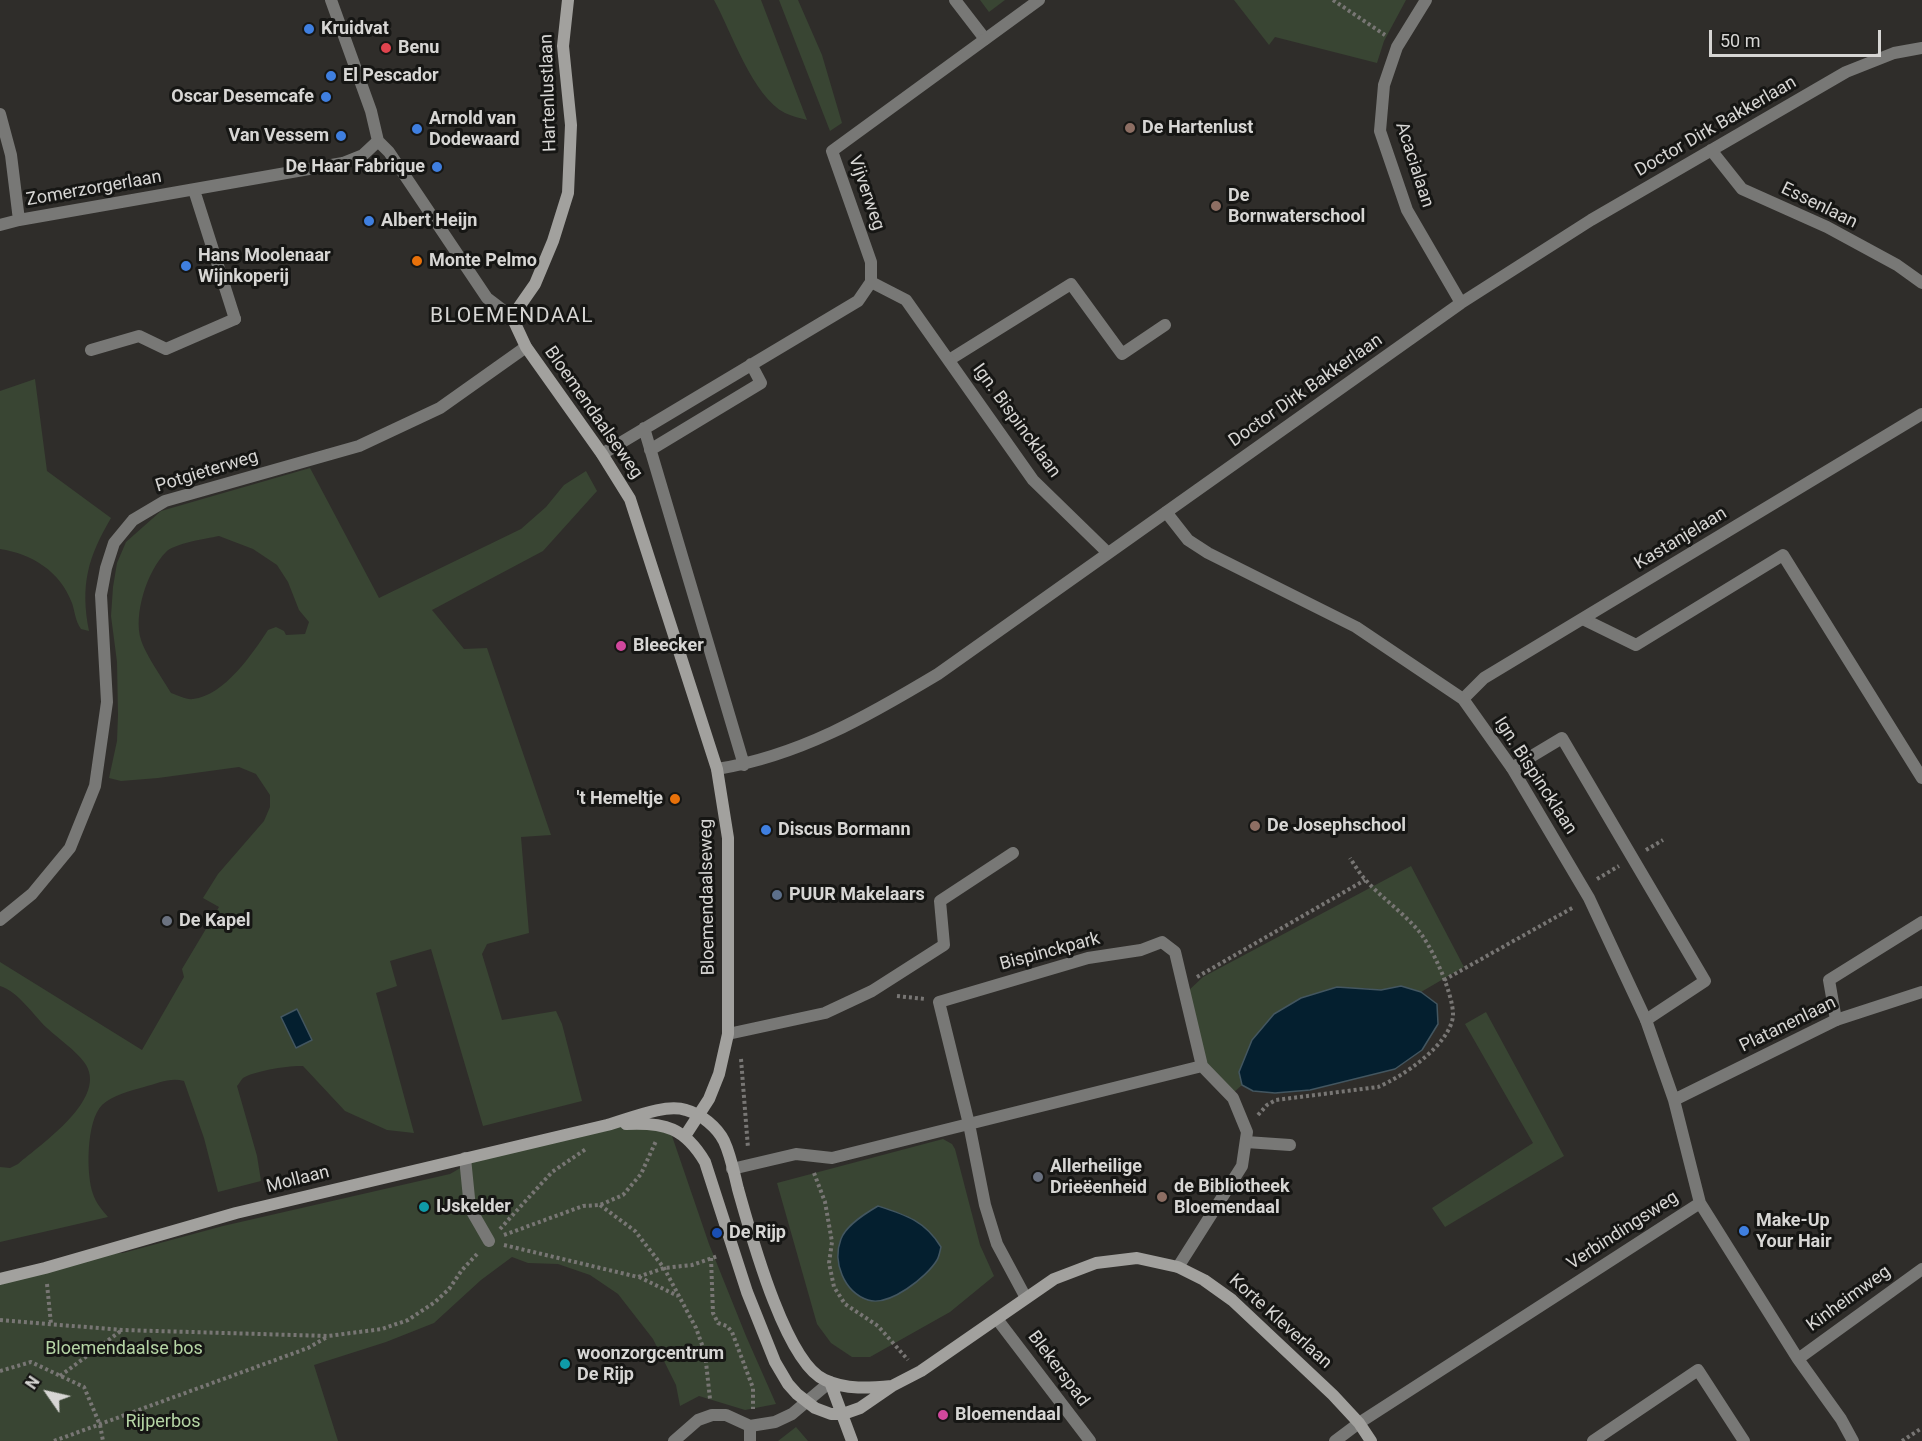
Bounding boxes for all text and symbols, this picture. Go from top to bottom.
place label: Kruidvat [321,18,389,40]
scale bar [1712,18,1884,56]
marker: Kruidvat [302,22,316,36]
text: 50 m [1720,30,1760,51]
street label: Hartenlustlaan [536,34,562,152]
place label: Benu [398,37,439,59]
marker: Benu [379,41,393,55]
place label: El Pescador [343,65,439,87]
marker: El Pescador [324,69,338,83]
street label: Doctor Dirk Bakkerlaan [1632,72,1800,182]
place label: Oscar Desemcafe [171,86,314,108]
marker: Oscar Desemcafe [319,90,333,104]
place label: Arnold van Dodewaard [429,108,520,150]
place label: De Hartenlust [1142,117,1253,139]
street label: Acacialaan [1390,120,1438,210]
marker: De Hartenlust [1123,121,1137,135]
marker: Arnold van Dodewaard [410,122,424,136]
place label: Van Vessem [229,125,329,147]
marker: Van Vessem [334,129,348,143]
street label: Vijverweg [843,153,889,233]
place label: De Haar Fabrique [285,156,425,178]
marker: De Haar Fabrique [430,160,444,174]
street label: Zomerzorgerlaan [25,166,163,212]
street label: Essenlaan [1777,178,1861,234]
place label: De Bornwaterschool [1228,185,1365,228]
marker: De Bornwaterschool [1209,199,1223,213]
place label: Albert Heijn [381,210,477,232]
marker: Albert Heijn [362,214,376,228]
place label: Hans Moolenaar Wijnkoperij [198,245,331,288]
place label: Monte Pelmo [429,250,537,272]
marker: Monte Pelmo [410,254,424,268]
marker: Hans Moolenaar Wijnkoperij [179,259,193,273]
district label: BLOEMENDAAL [430,304,594,330]
street label: Doctor Dirk Bakkerlaan [1225,330,1387,452]
street label: Bloemendaalseweg [539,343,647,483]
street label: Ign. Bispincklaan [967,360,1065,482]
street label: Potgieterweg [153,446,261,498]
street label: Kastanjelaan [1631,503,1731,575]
place label: Bleecker [633,635,704,657]
marker: Bleecker [614,639,628,653]
street label: Ign. Bispincklaan [1489,713,1581,839]
place label: 't Hemeltje [577,788,663,810]
marker: 't Hemeltje [668,792,682,806]
place label: De Josephschool [1267,815,1406,837]
street label: Bloemendaalseweg [696,818,720,976]
place label: Discus Bormann [778,819,911,841]
marker: De Josephschool [1248,819,1262,833]
marker: Discus Bormann [759,823,773,837]
place label: PUUR Makelaars [789,884,925,906]
marker: PUUR Makelaars [770,888,784,902]
place label: De Kapel [179,910,251,932]
marker: De Kapel [160,914,174,928]
street label: Bispinckpark [997,928,1103,976]
street label: Platanenlaan [1736,992,1840,1058]
place label: Allerheilige Drieëenheid [1050,1156,1147,1198]
street label: Mollaan [264,1162,332,1198]
marker: Allerheilige Drieëenheid [1031,1170,1045,1184]
place label: de Bibliotheek Bloemendaal [1174,1176,1290,1218]
street label: Verbindingsweg [1563,1187,1683,1275]
marker: de Bibliotheek Bloemendaal [1155,1190,1169,1204]
place label: IJskelder [436,1196,511,1218]
marker: IJskelder [417,1200,431,1214]
place label: Make-Up Your Hair [1756,1210,1832,1252]
place label: De Rijp [729,1222,786,1244]
marker: Make-Up Your Hair [1737,1224,1751,1238]
marker: De Rijp [710,1226,724,1240]
street label: Kinheimweg [1803,1261,1895,1337]
street label: Korte Kleverlaan [1224,1270,1336,1374]
street label: Blekerspad [1023,1327,1093,1411]
park label: Bloemendaalse bos [45,1338,203,1360]
place label: woonzorgcentrum De Rijp [577,1343,724,1386]
marker: woonzorgcentrum De Rijp [558,1357,572,1371]
north arrow [18,1363,78,1423]
text: N [22,1373,44,1393]
place label: Bloemendaal [955,1404,1061,1426]
marker: Bloemendaal [936,1408,950,1422]
park label: Rijperbos [125,1411,201,1433]

